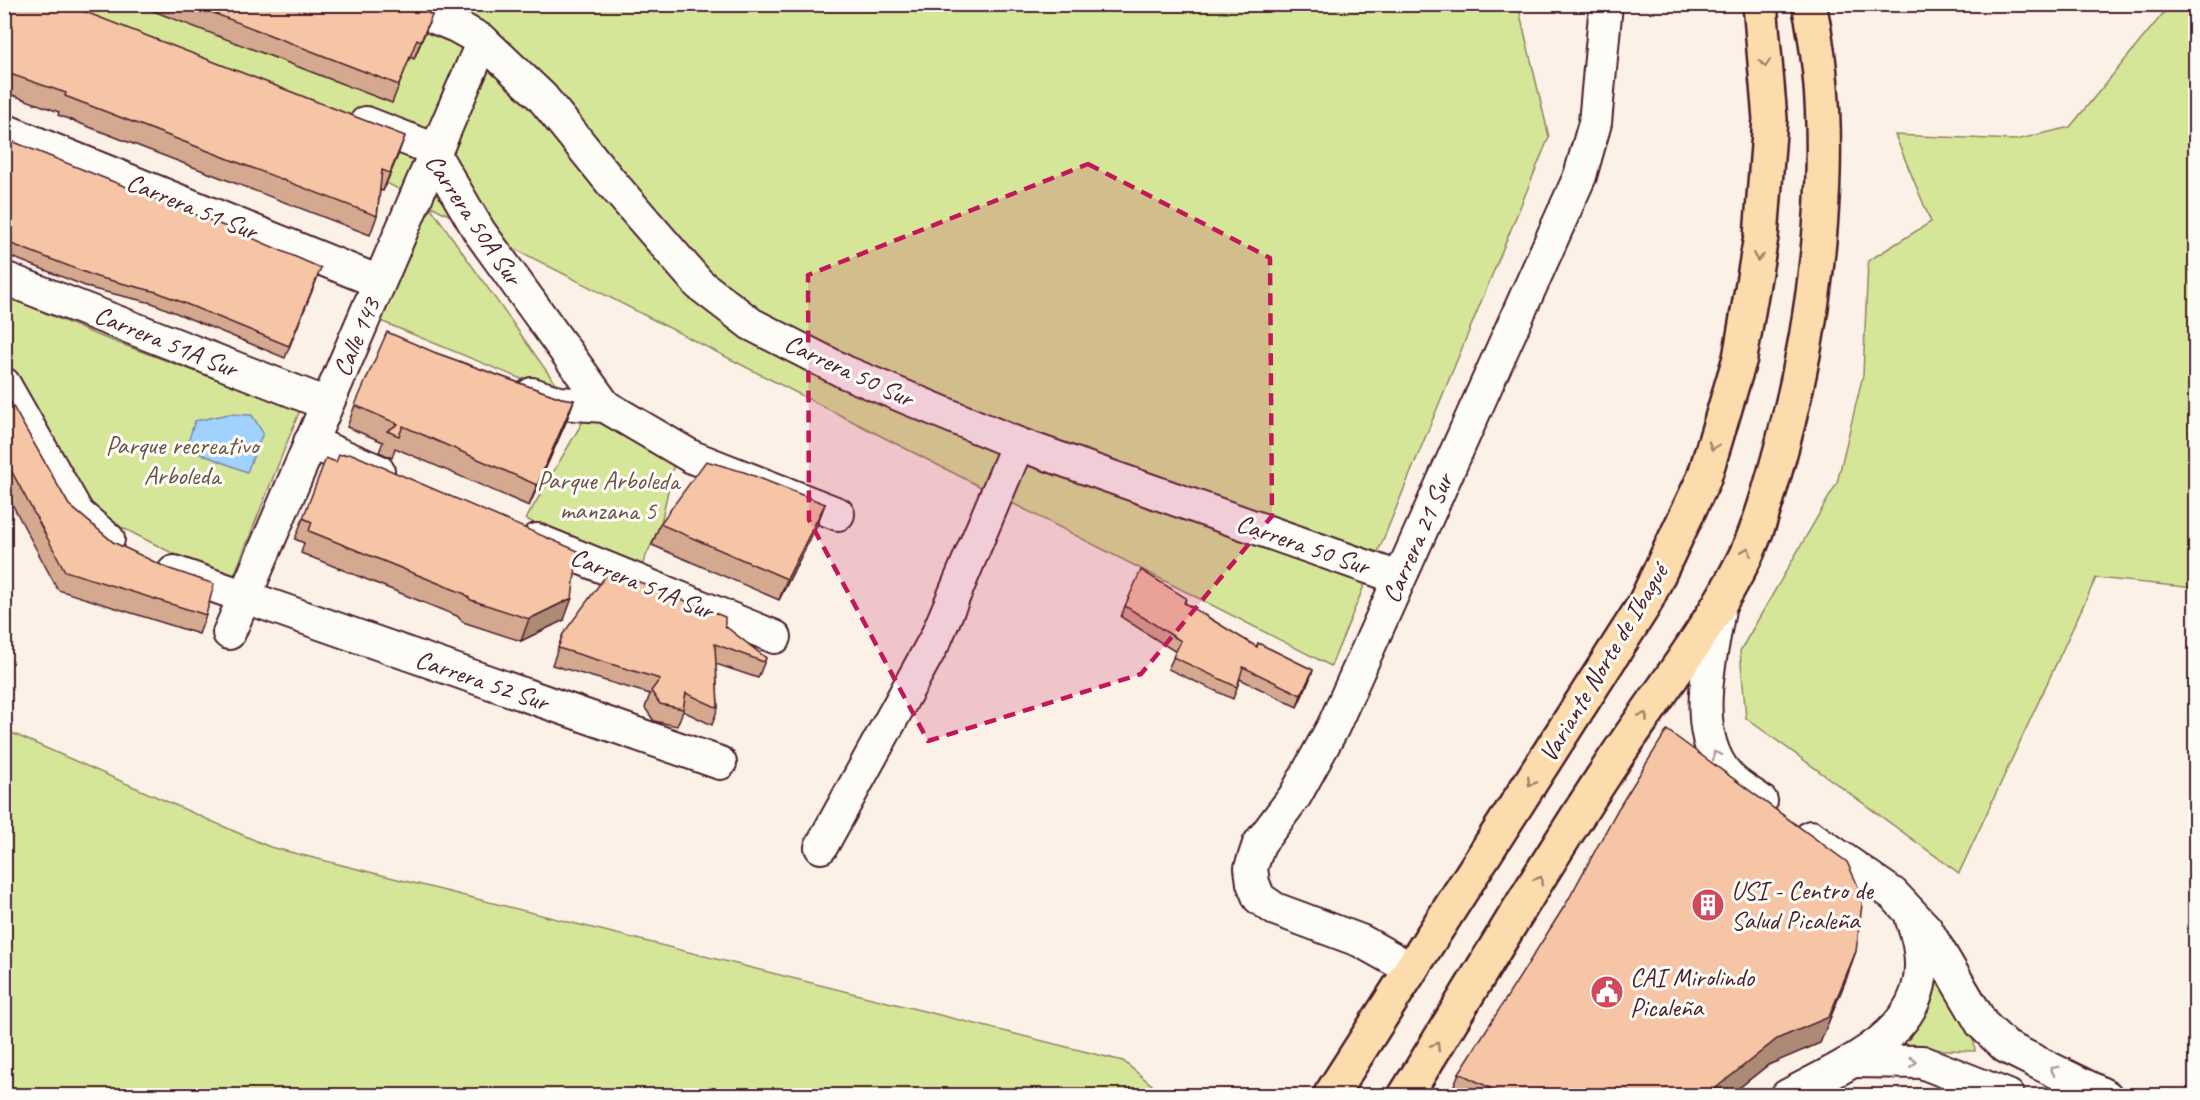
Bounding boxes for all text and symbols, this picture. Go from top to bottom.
one-way arrow [1758,58,1771,67]
street label: Carrera 50A Sur [418,147,531,293]
street label: Carrera 51 Sur [122,165,264,249]
one-way arrow [1752,251,1765,261]
street label: Calle 143 [325,291,389,382]
street label: Carrera 51A Sur [90,298,244,386]
street label: Carrera 50 Sur [779,326,921,416]
park label: Parque recreativo Arboleda [106,429,261,492]
one-way arrow [1708,440,1720,451]
park label: Parque Arboleda manzana 5 [537,464,682,527]
street label: Carrera 21 Sur [1374,466,1462,608]
street label: Carrera 50 Sur [1232,506,1376,583]
street label: Carrera 51A Sur [566,540,720,628]
one-way arrow [1740,546,1752,557]
street label: Variante Norte de Ibagué [1531,555,1677,768]
street label: Carrera 52 Sur [411,642,555,719]
one-way arrow [1637,712,1648,723]
one-way arrow [1711,751,1723,761]
one-way arrow [1527,776,1538,787]
place label: USI - Centro de Salud Picaleña [1731,874,1874,937]
one-way arrow [1531,876,1543,886]
building icon: USI - Centro de Salud Picaleña [1690,887,1726,923]
place label: CAI Mirolindo Picaleña [1630,961,1756,1024]
public building icon: CAI Mirolindo Picaleña [1589,974,1625,1010]
one-way arrow [1428,1042,1440,1052]
one-way arrow [1908,1055,1917,1068]
one-way arrow [2049,1066,2060,1078]

